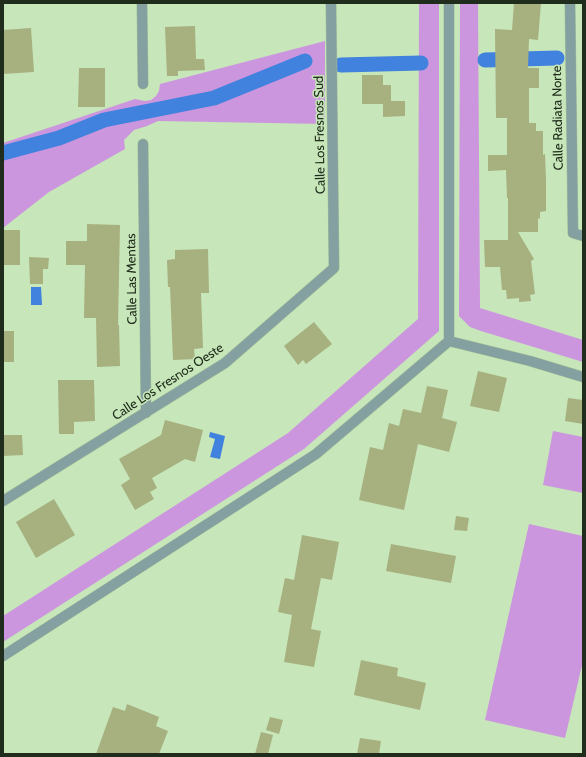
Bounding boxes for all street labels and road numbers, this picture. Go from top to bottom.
street label: Calle Radiata Norte [549,65,567,171]
street label: Calle Los Fresnos Sud [311,76,329,194]
street label: Calle Las Mentas [123,233,141,325]
street label: Calle Los Fresnos Oeste [109,340,227,424]

